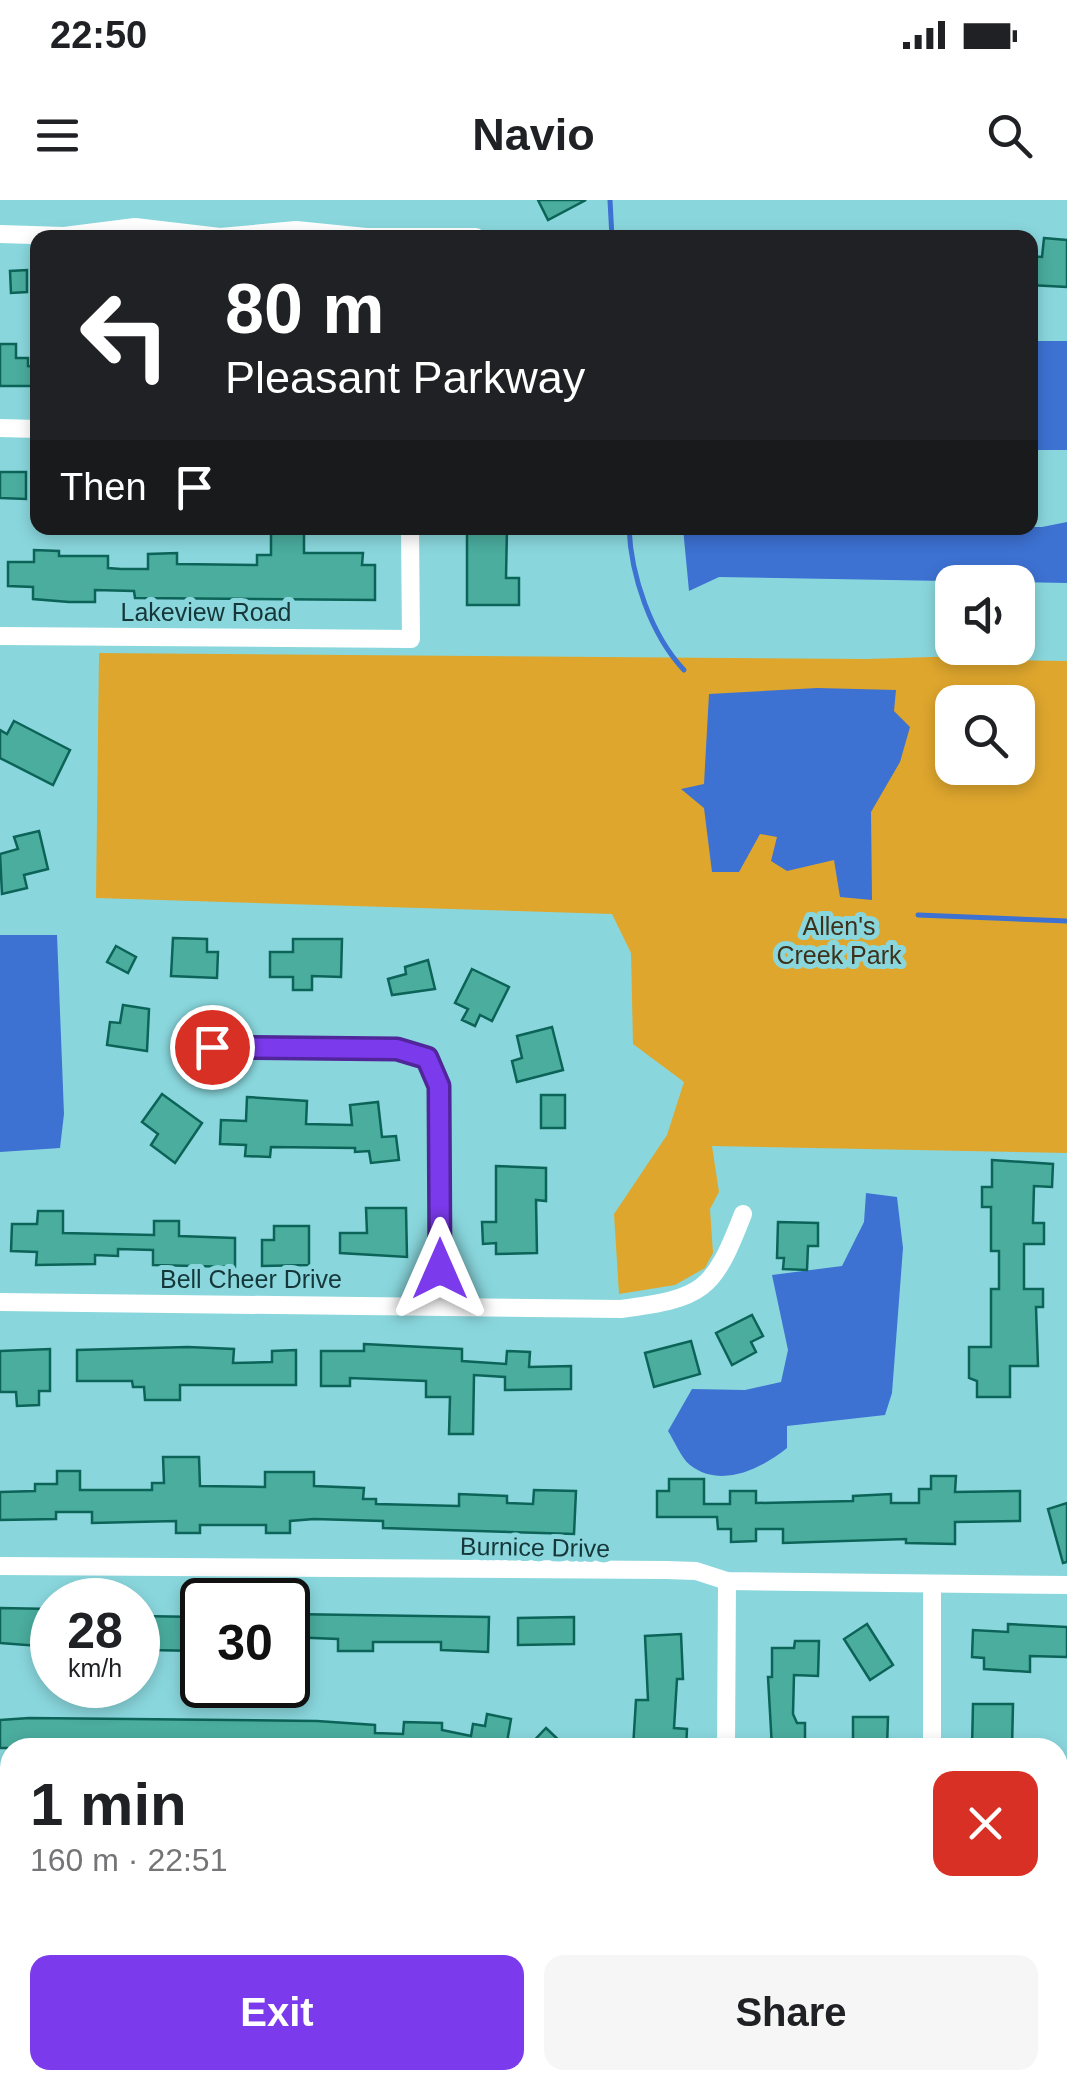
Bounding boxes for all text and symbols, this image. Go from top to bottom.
text: 22:50 [50,14,147,56]
icon: menu [30,108,85,163]
icon: search [982,108,1037,163]
text: Navio [472,109,595,160]
icon: left [60,270,190,400]
text: 80 m [225,270,385,348]
text: Pleasant Parkway [225,352,585,403]
icon: arrive [167,460,222,515]
text: Then [60,466,147,508]
map controls [935,565,1035,785]
button: sound [935,565,1035,665]
street label: Lakeview Road [121,598,291,626]
button: search [935,685,1035,785]
park label: Allen's Creek Park [776,912,902,969]
pin [170,1005,255,1090]
icon: arrive [185,1020,240,1075]
position arrow [388,1217,492,1321]
street label: Bell Cheer Drive [160,1265,342,1293]
street label: Burnice Drive [460,1532,610,1562]
speed limit sign: 30 [180,1578,310,1708]
text: 28 [67,1603,123,1659]
text: km/h [68,1654,122,1682]
text: 1 min [30,1771,187,1838]
button: close [933,1771,1038,1876]
text: 160 m · 22:51 [30,1842,227,1878]
button: Exit [30,1955,524,2070]
button: Share [544,1955,1038,2070]

